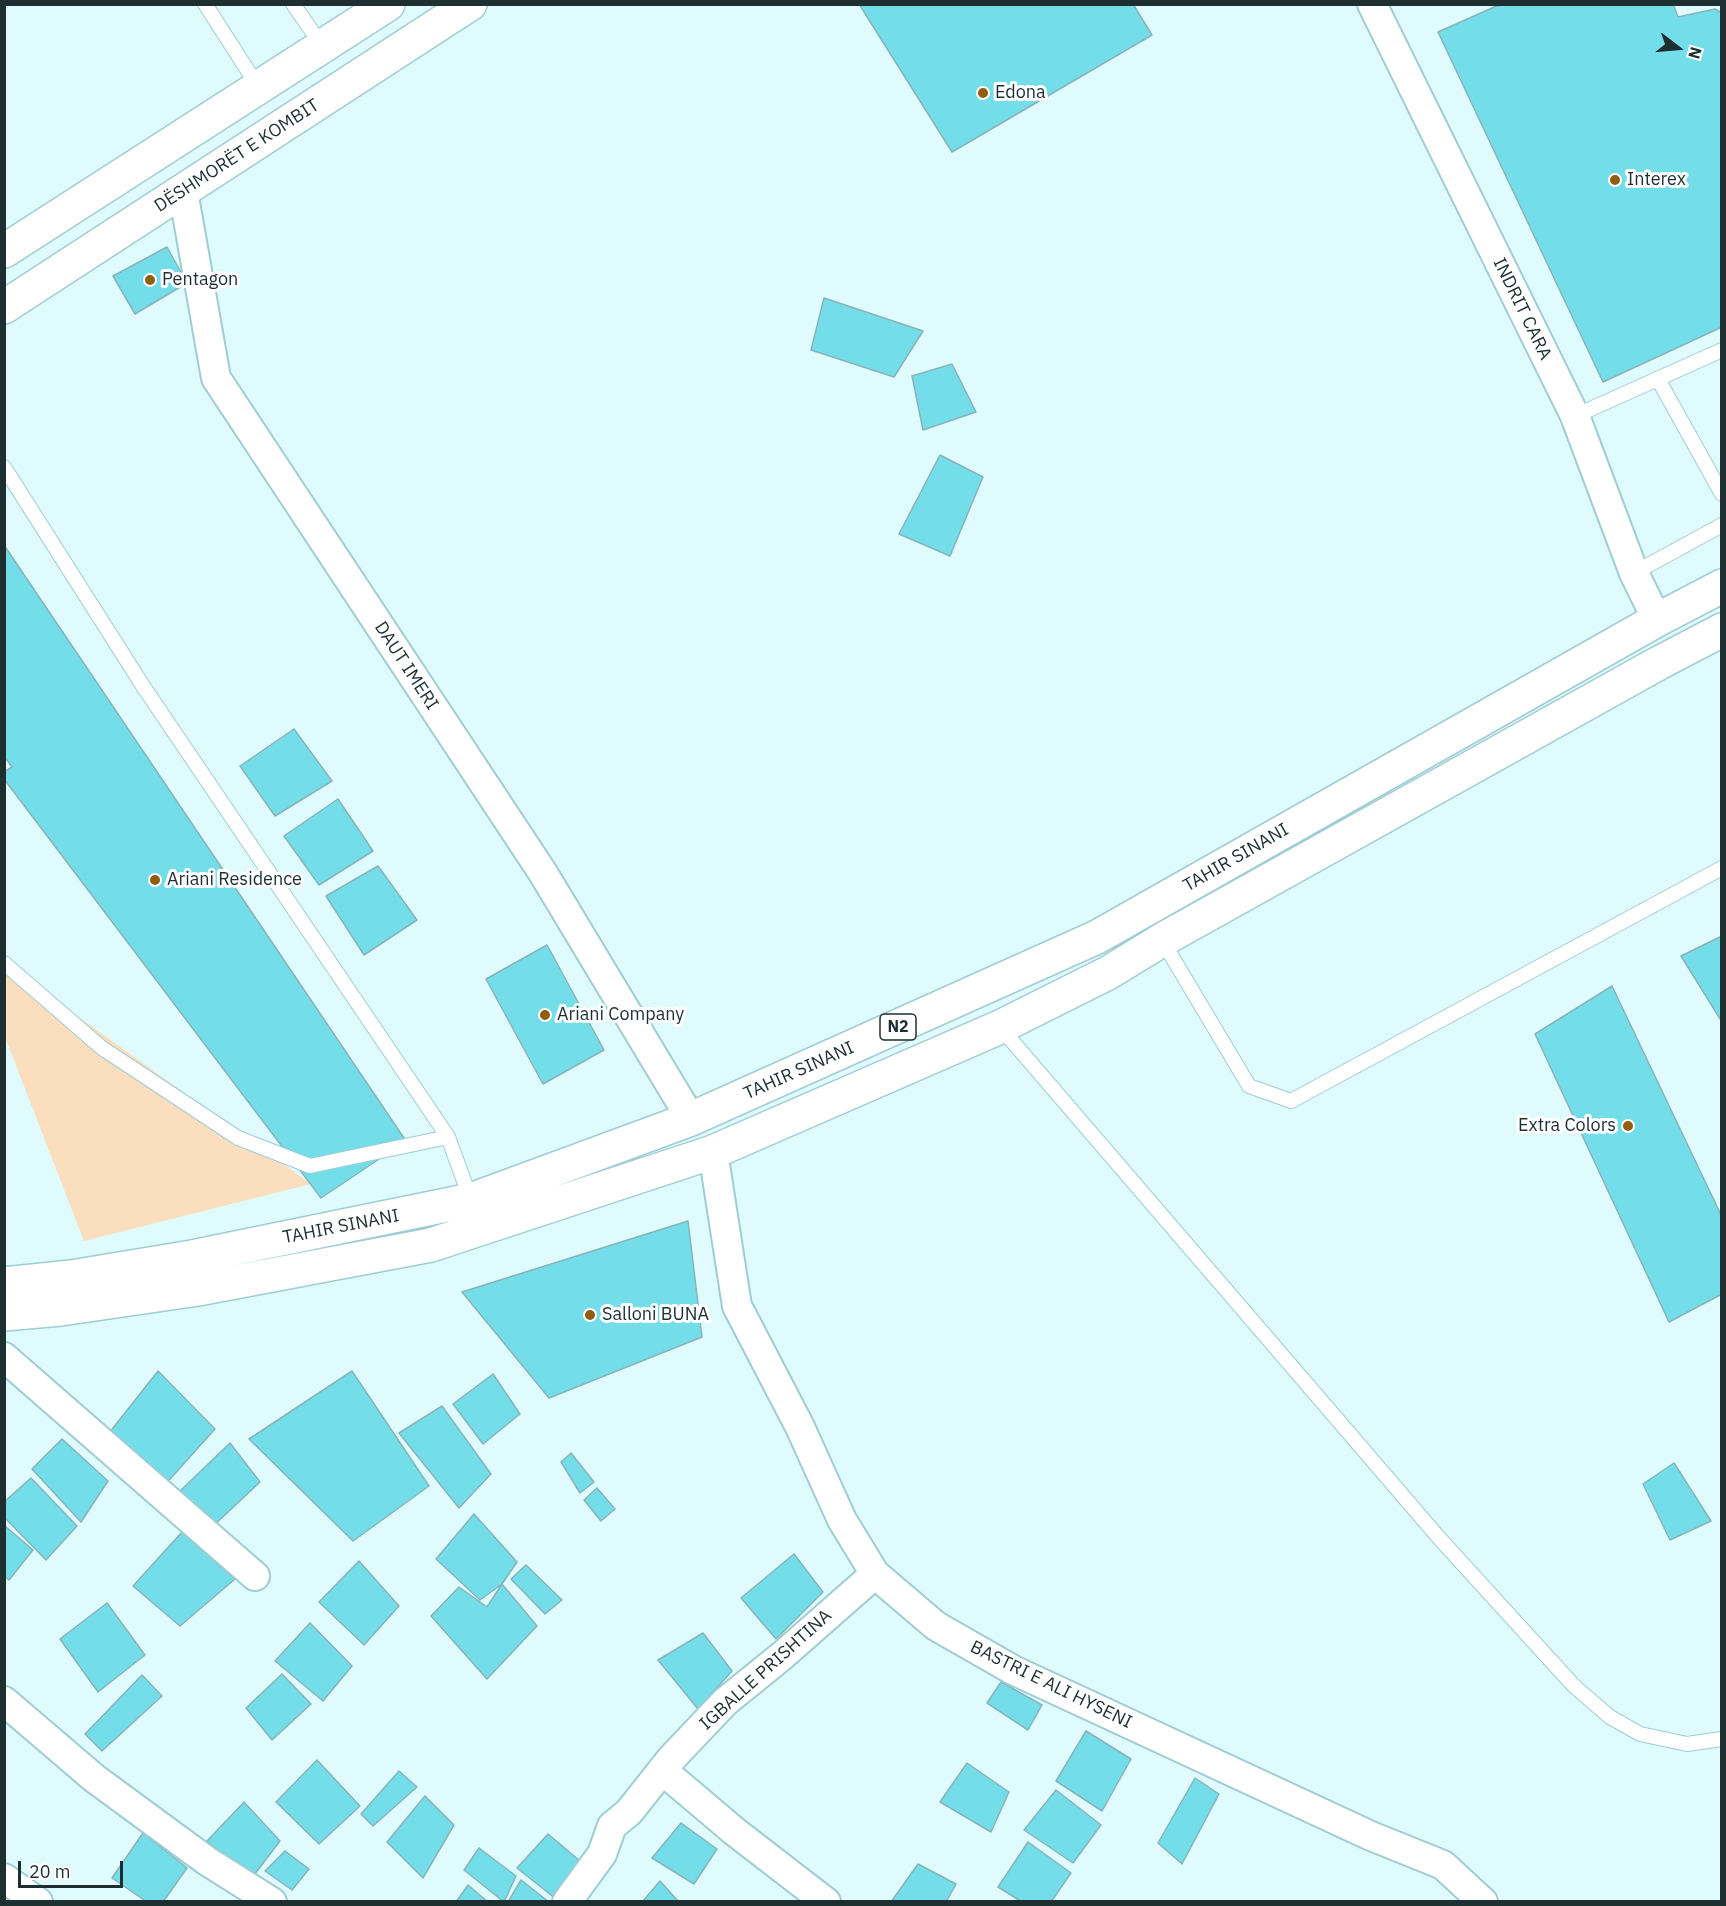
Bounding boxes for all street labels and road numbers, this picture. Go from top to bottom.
street label: DËSHMORËT E KOMBIT [151,95,323,217]
street label: INDRIT CARA [1488,254,1556,364]
street label: DAUT IMERI [369,618,443,714]
street label: TAHIR SINANI [1179,819,1293,897]
road number: N2 [880,1014,916,1040]
street label: TAHIR SINANI [741,1037,857,1105]
street label: TAHIR SINANI [281,1205,401,1249]
street label: IGBALLE PRISHTINA [696,1605,836,1735]
street label: BASTRI E ALI HYSENI [967,1636,1135,1734]

